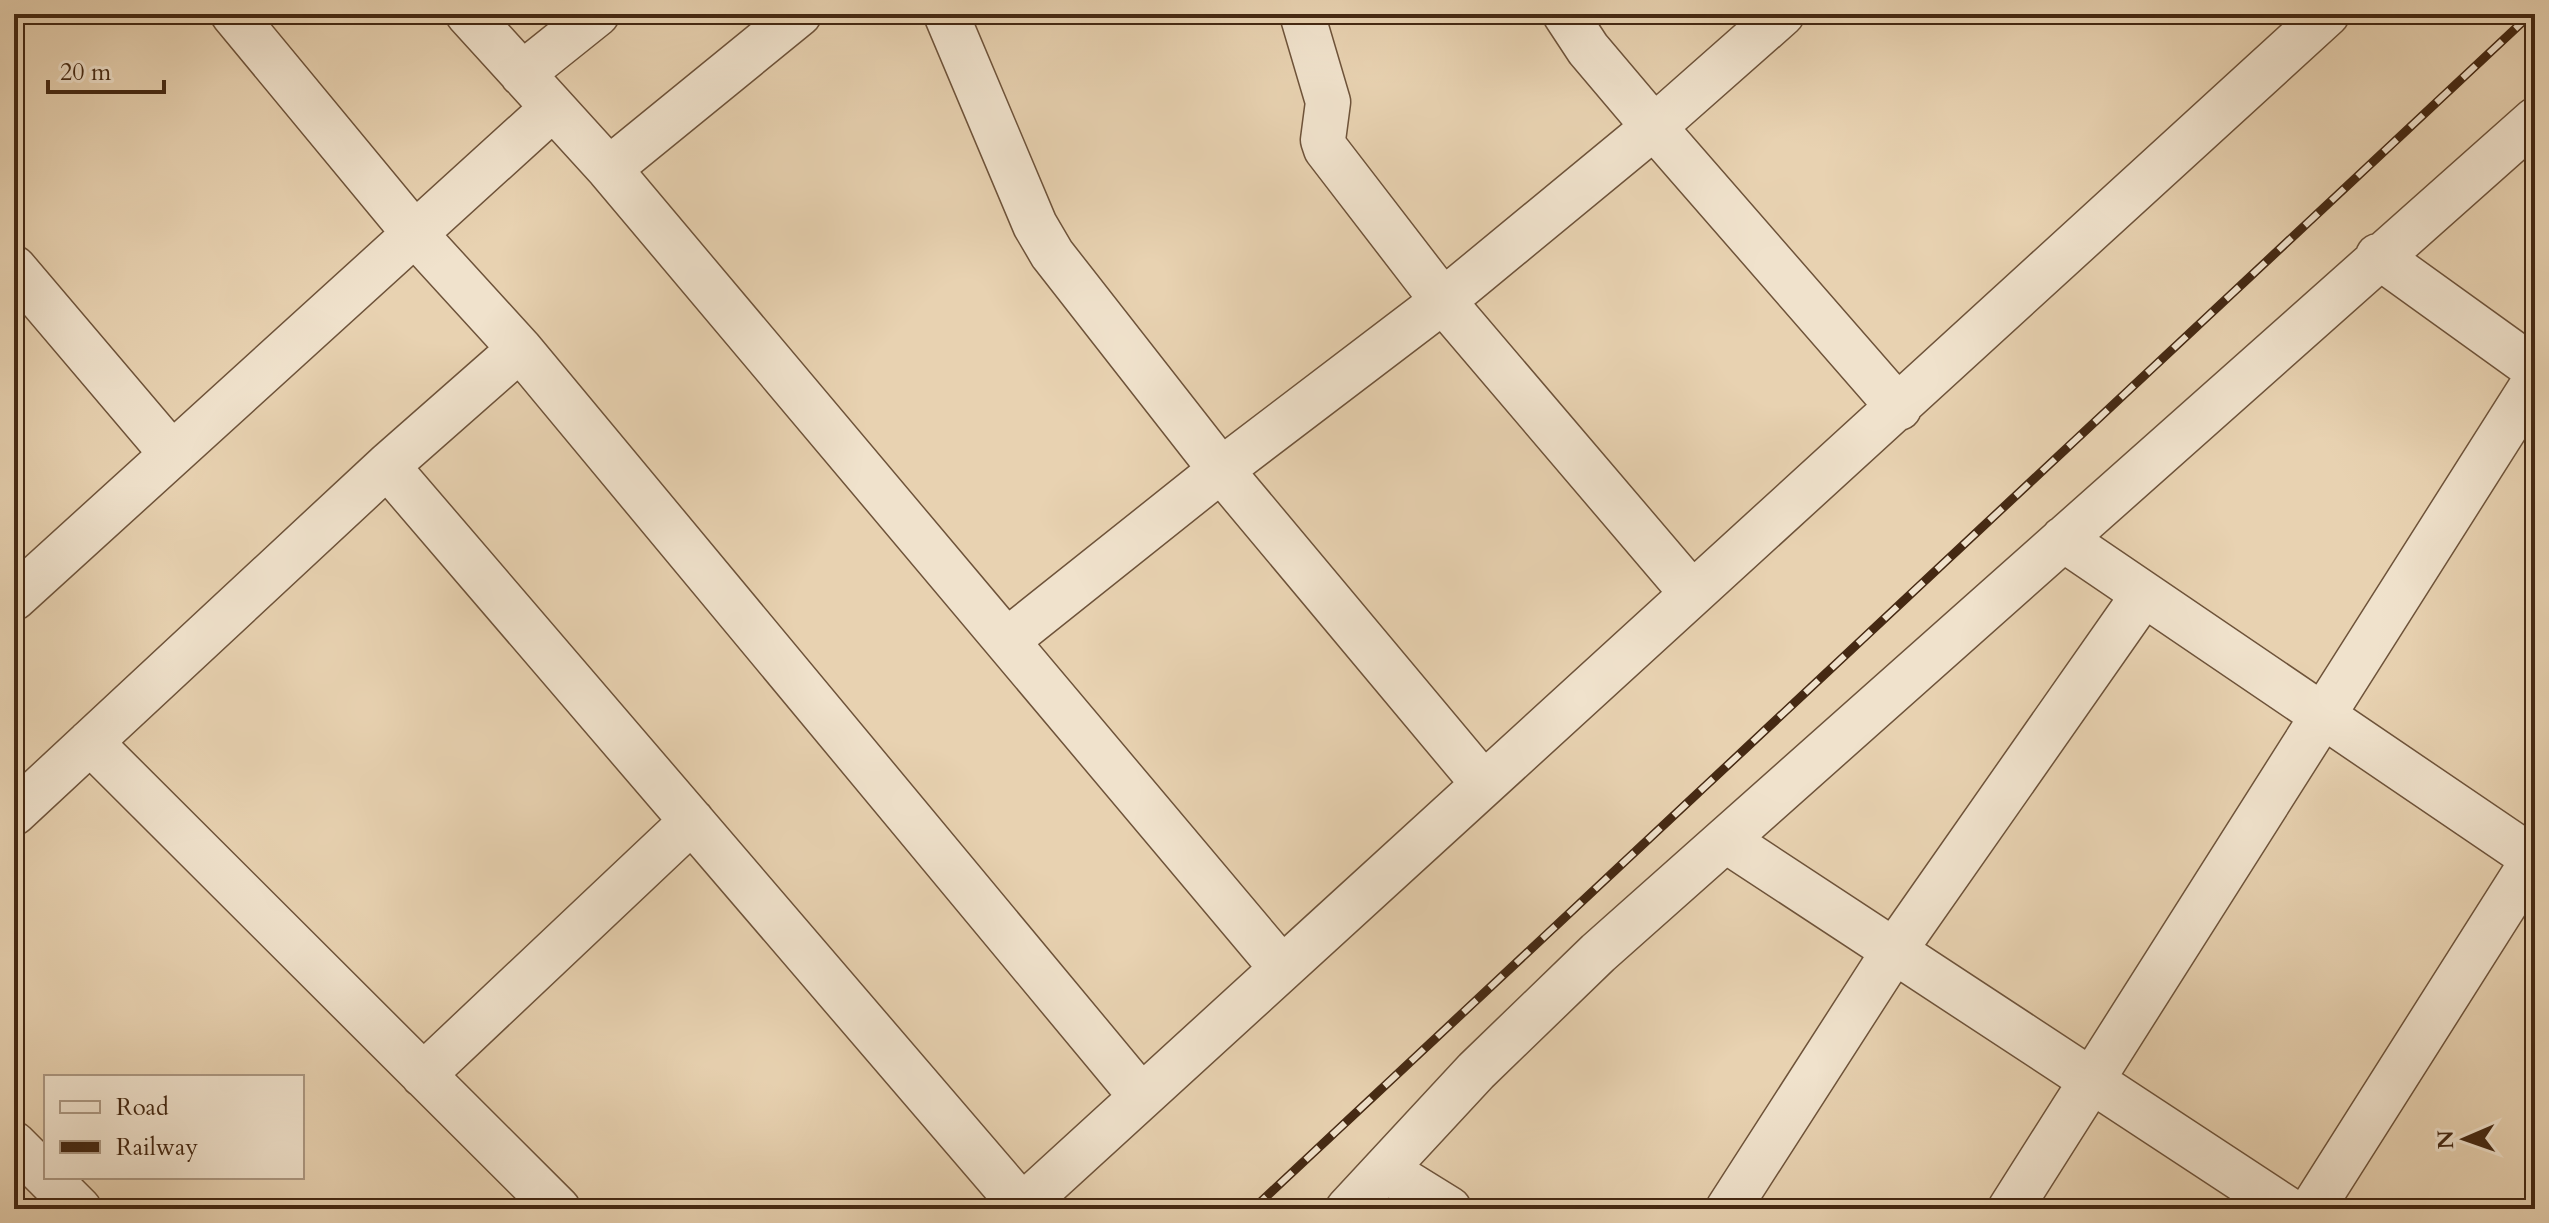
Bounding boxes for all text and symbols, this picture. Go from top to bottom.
scale bar [48,44,164,94]
text: 20 m [60,56,112,89]
legend [44,1075,304,1179]
text: Road [116,1091,169,1124]
north arrow [2425,1099,2505,1179]
text: N [2431,1130,2461,1150]
text: Railway [116,1131,198,1164]

